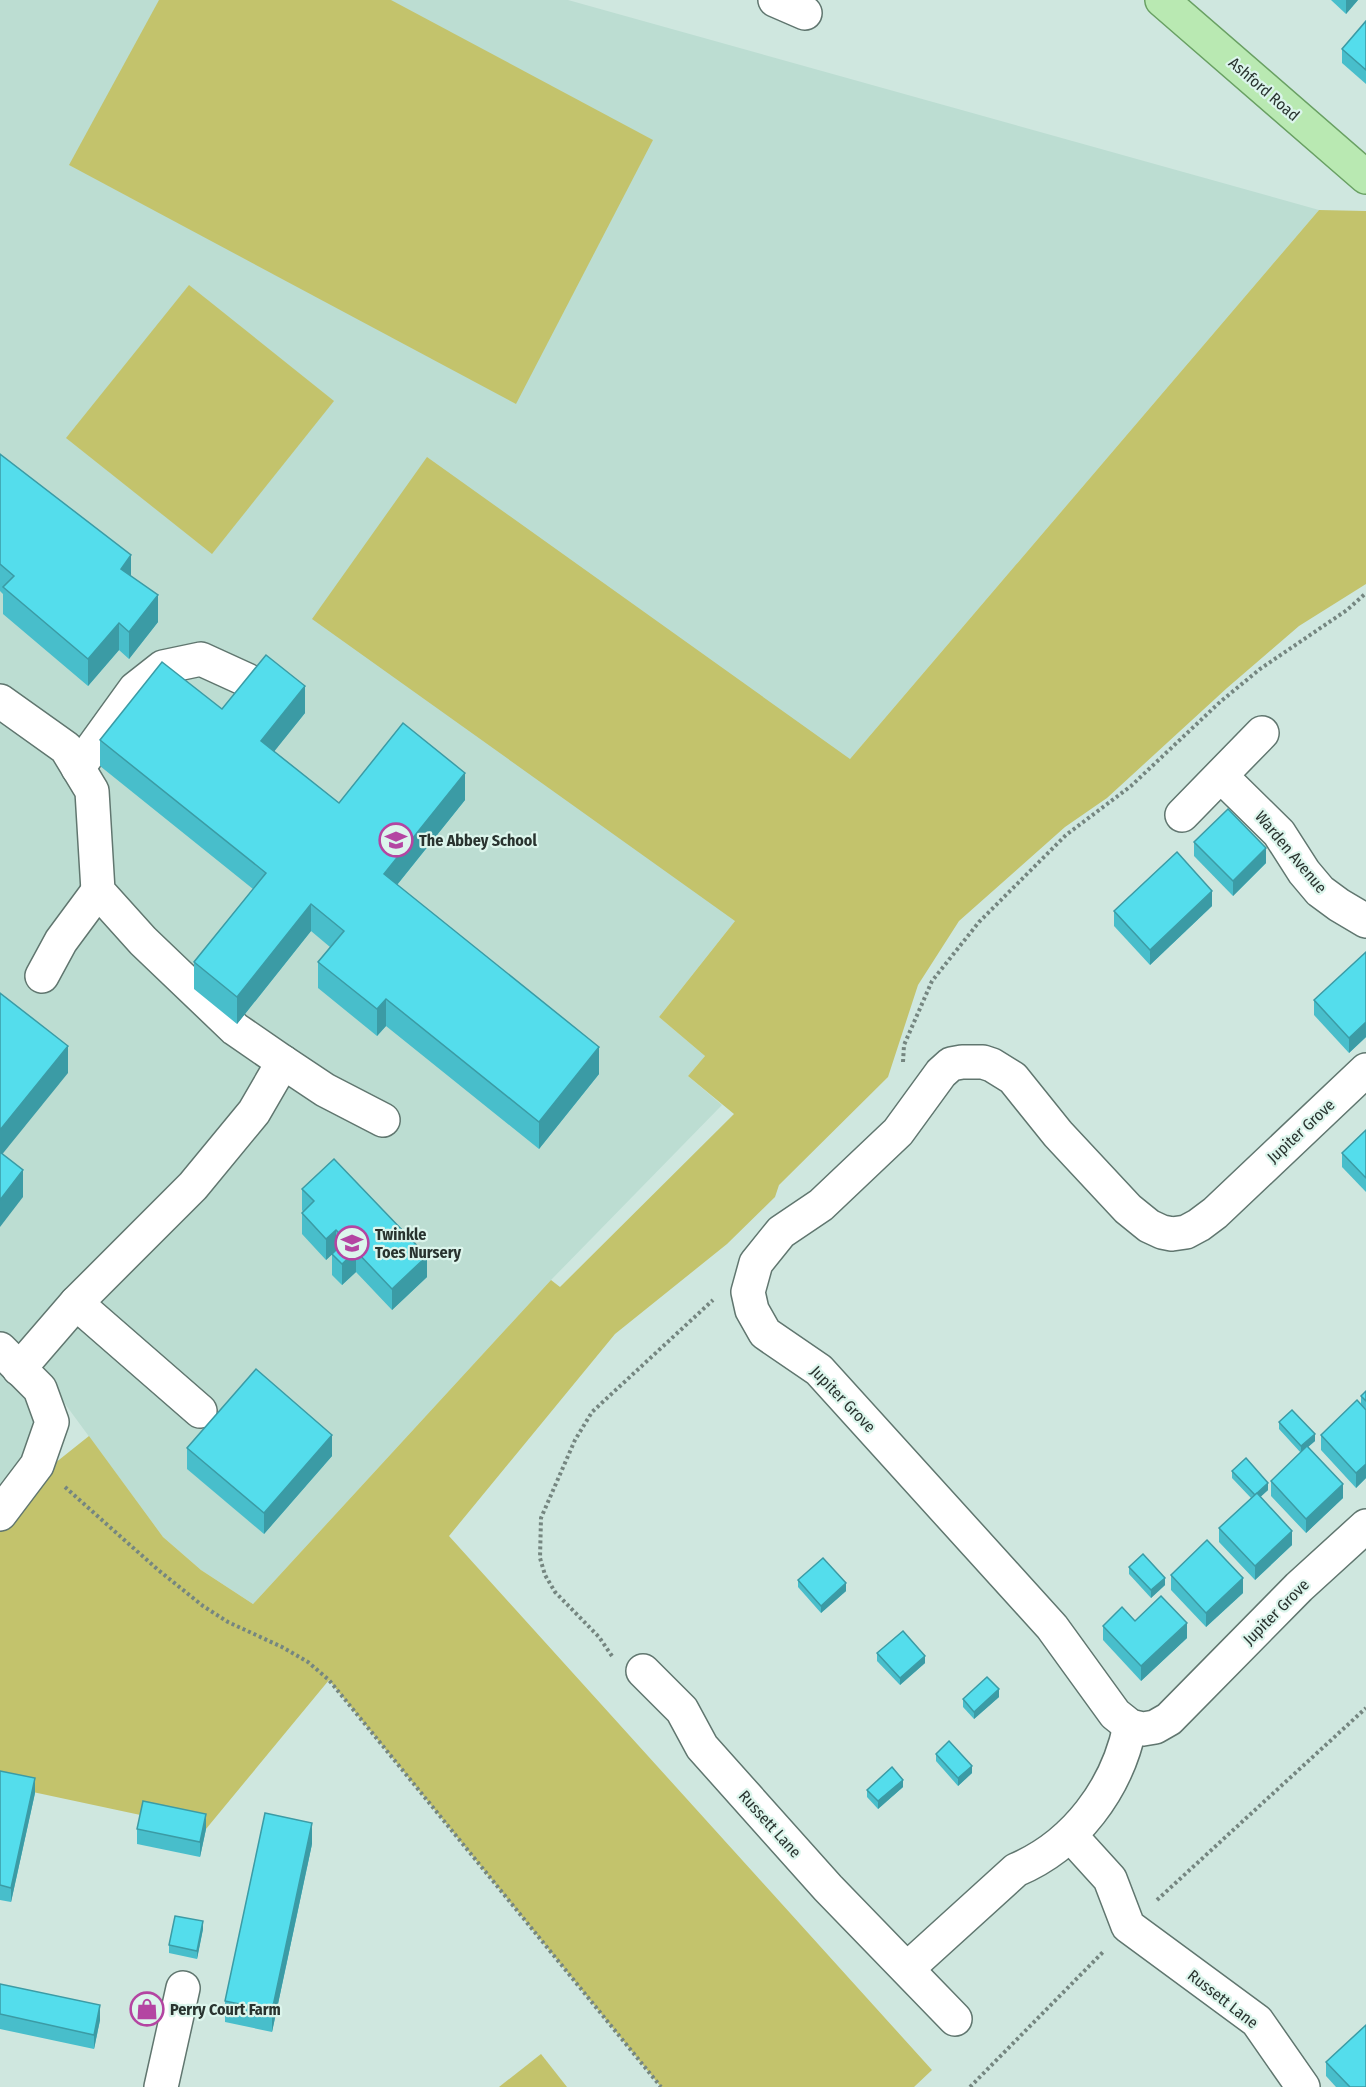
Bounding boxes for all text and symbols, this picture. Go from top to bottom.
street label: Ashford Road [1225,53,1303,125]
street label: Warden Avenue [1251,807,1331,897]
school or university icon: The Abbey School [378,822,414,858]
place label: The Abbey School [419,831,537,850]
street label: Jupiter Grove [1263,1095,1339,1167]
school or university icon: Twinkle Toes Nursery [334,1225,370,1261]
place label: Twinkle Toes Nursery [375,1225,462,1262]
street label: Jupiter Grove [807,1362,879,1436]
street label: Jupiter Grove [1239,1575,1313,1649]
street label: Russett Lane [735,1786,805,1862]
street label: Russett Lane [1184,1966,1262,2032]
shop icon: Perry Court Farm [129,1991,165,2027]
place label: Perry Court Farm [170,2000,281,2019]

